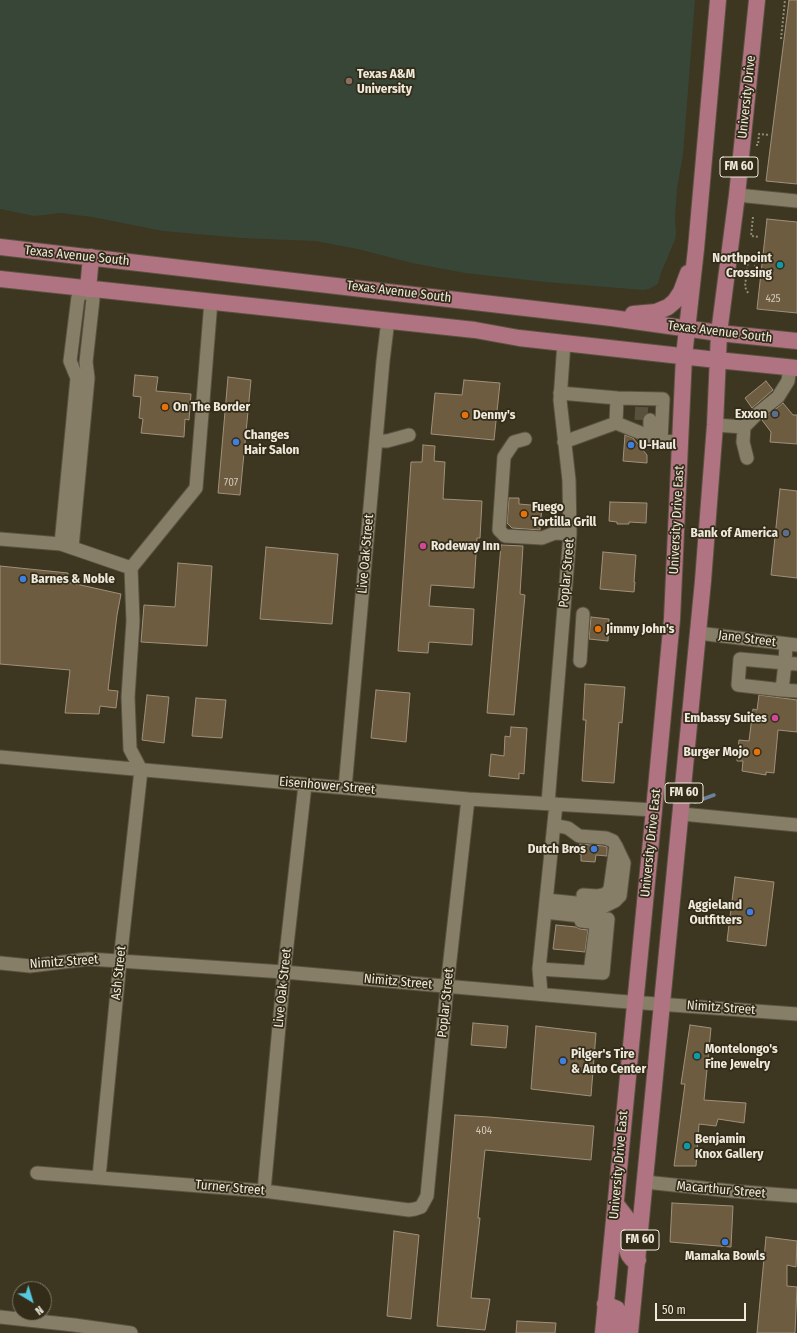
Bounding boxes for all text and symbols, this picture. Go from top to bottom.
street label: University Drive [735,55,759,139]
place label: Texas A&M University [357,66,415,97]
marker: Texas A&M University [344,76,354,86]
road number: FM 60 [720,157,758,177]
street label: Texas Avenue South [24,243,130,269]
place label: Northpoint Crossing [712,250,772,281]
marker: Northpoint Crossing [775,260,785,270]
street label: Texas Avenue South [346,278,452,306]
house number: 425 [765,292,781,306]
street label: Texas Avenue South [667,318,773,346]
place label: On The Border [173,399,250,415]
marker: On The Border [160,402,170,412]
place label: Exxon [735,406,767,422]
place label: Denny's [473,407,516,423]
marker: Exxon [770,409,780,419]
marker: Denny's [460,410,470,420]
place label: Changes Hair Salon [244,427,299,458]
marker: Changes Hair Salon [231,437,241,447]
place label: U-Haul [639,437,676,453]
marker: U-Haul [626,440,636,450]
street label: University Drive East [666,465,688,575]
house number: 707 [224,476,238,490]
place label: Fuego Tortilla Grill [532,499,596,530]
marker: Fuego Tortilla Grill [519,509,529,519]
street label: Live Oak Street [355,514,377,594]
place label: Bank of America [691,525,778,541]
marker: Bank of America [781,528,791,538]
place label: Rodeway Inn [431,538,500,554]
street label: Poplar Street [556,538,578,608]
marker: Rodeway Inn [418,541,428,551]
place label: Barnes & Noble [31,571,115,587]
marker: Barnes & Noble [18,574,28,584]
place label: Jimmy John's [606,621,674,637]
marker: Jimmy John's [593,624,603,634]
street label: Jane Street [717,628,777,650]
place label: Embassy Suites [684,710,767,726]
marker: Embassy Suites [770,713,780,723]
place label: Burger Mojo [684,744,749,760]
marker: Burger Mojo [752,747,762,757]
street label: Eisenhower Street [278,774,376,798]
road number: FM 60 [665,783,703,803]
street label: University Drive East [638,788,664,898]
place label: Dutch Bros [528,841,586,857]
marker: Dutch Bros [589,844,599,854]
place label: Aggieland Outfitters [688,897,742,928]
marker: Aggieland Outfitters [745,907,755,917]
street label: Ash Street [108,945,130,1001]
street label: Live Oak Street [271,948,295,1028]
street label: Nimitz Street [29,952,99,972]
street label: Poplar Street [435,968,457,1038]
street label: Nimitz Street [363,971,433,993]
street label: Nimitz Street [686,998,756,1018]
place label: Montelongo's Fine Jewelry [705,1041,778,1072]
place label: Pilger's Tire & Auto Center [571,1046,646,1077]
marker: Montelongo's Fine Jewelry [692,1051,702,1061]
marker: Pilger's Tire & Auto Center [558,1056,568,1066]
street label: University Drive East [606,1110,632,1220]
house number: 404 [476,1124,492,1138]
place label: Benjamin Knox Gallery [695,1131,764,1162]
marker: Benjamin Knox Gallery [682,1141,692,1151]
street label: Turner Street [195,1177,265,1199]
street label: Macarthur Street [676,1178,766,1202]
road number: FM 60 [621,1230,659,1250]
marker: Mamaka Bowls [720,1237,730,1247]
place label: Mamaka Bowls [685,1248,765,1264]
north arrow [12,1281,52,1321]
scale bar [657,1295,748,1321]
text: N [32,1303,46,1317]
text: 50 m [662,1303,686,1317]

